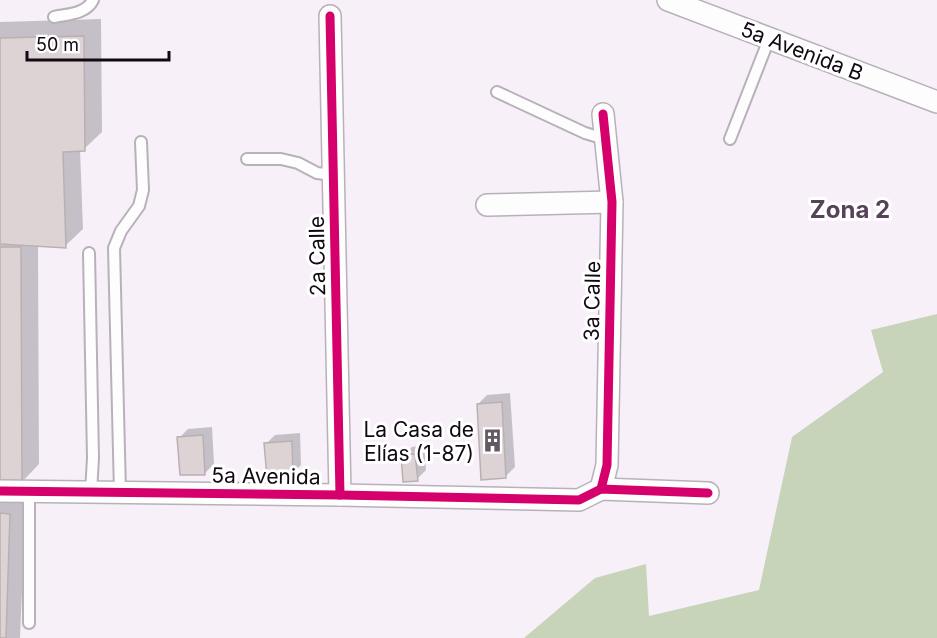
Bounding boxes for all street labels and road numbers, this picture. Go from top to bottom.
street label: 5a Avenida B [737,16,867,86]
street label: 2a Calle [304,216,330,296]
street label: 3a Calle [579,261,605,341]
street label: 5a Avenida [211,463,321,489]

